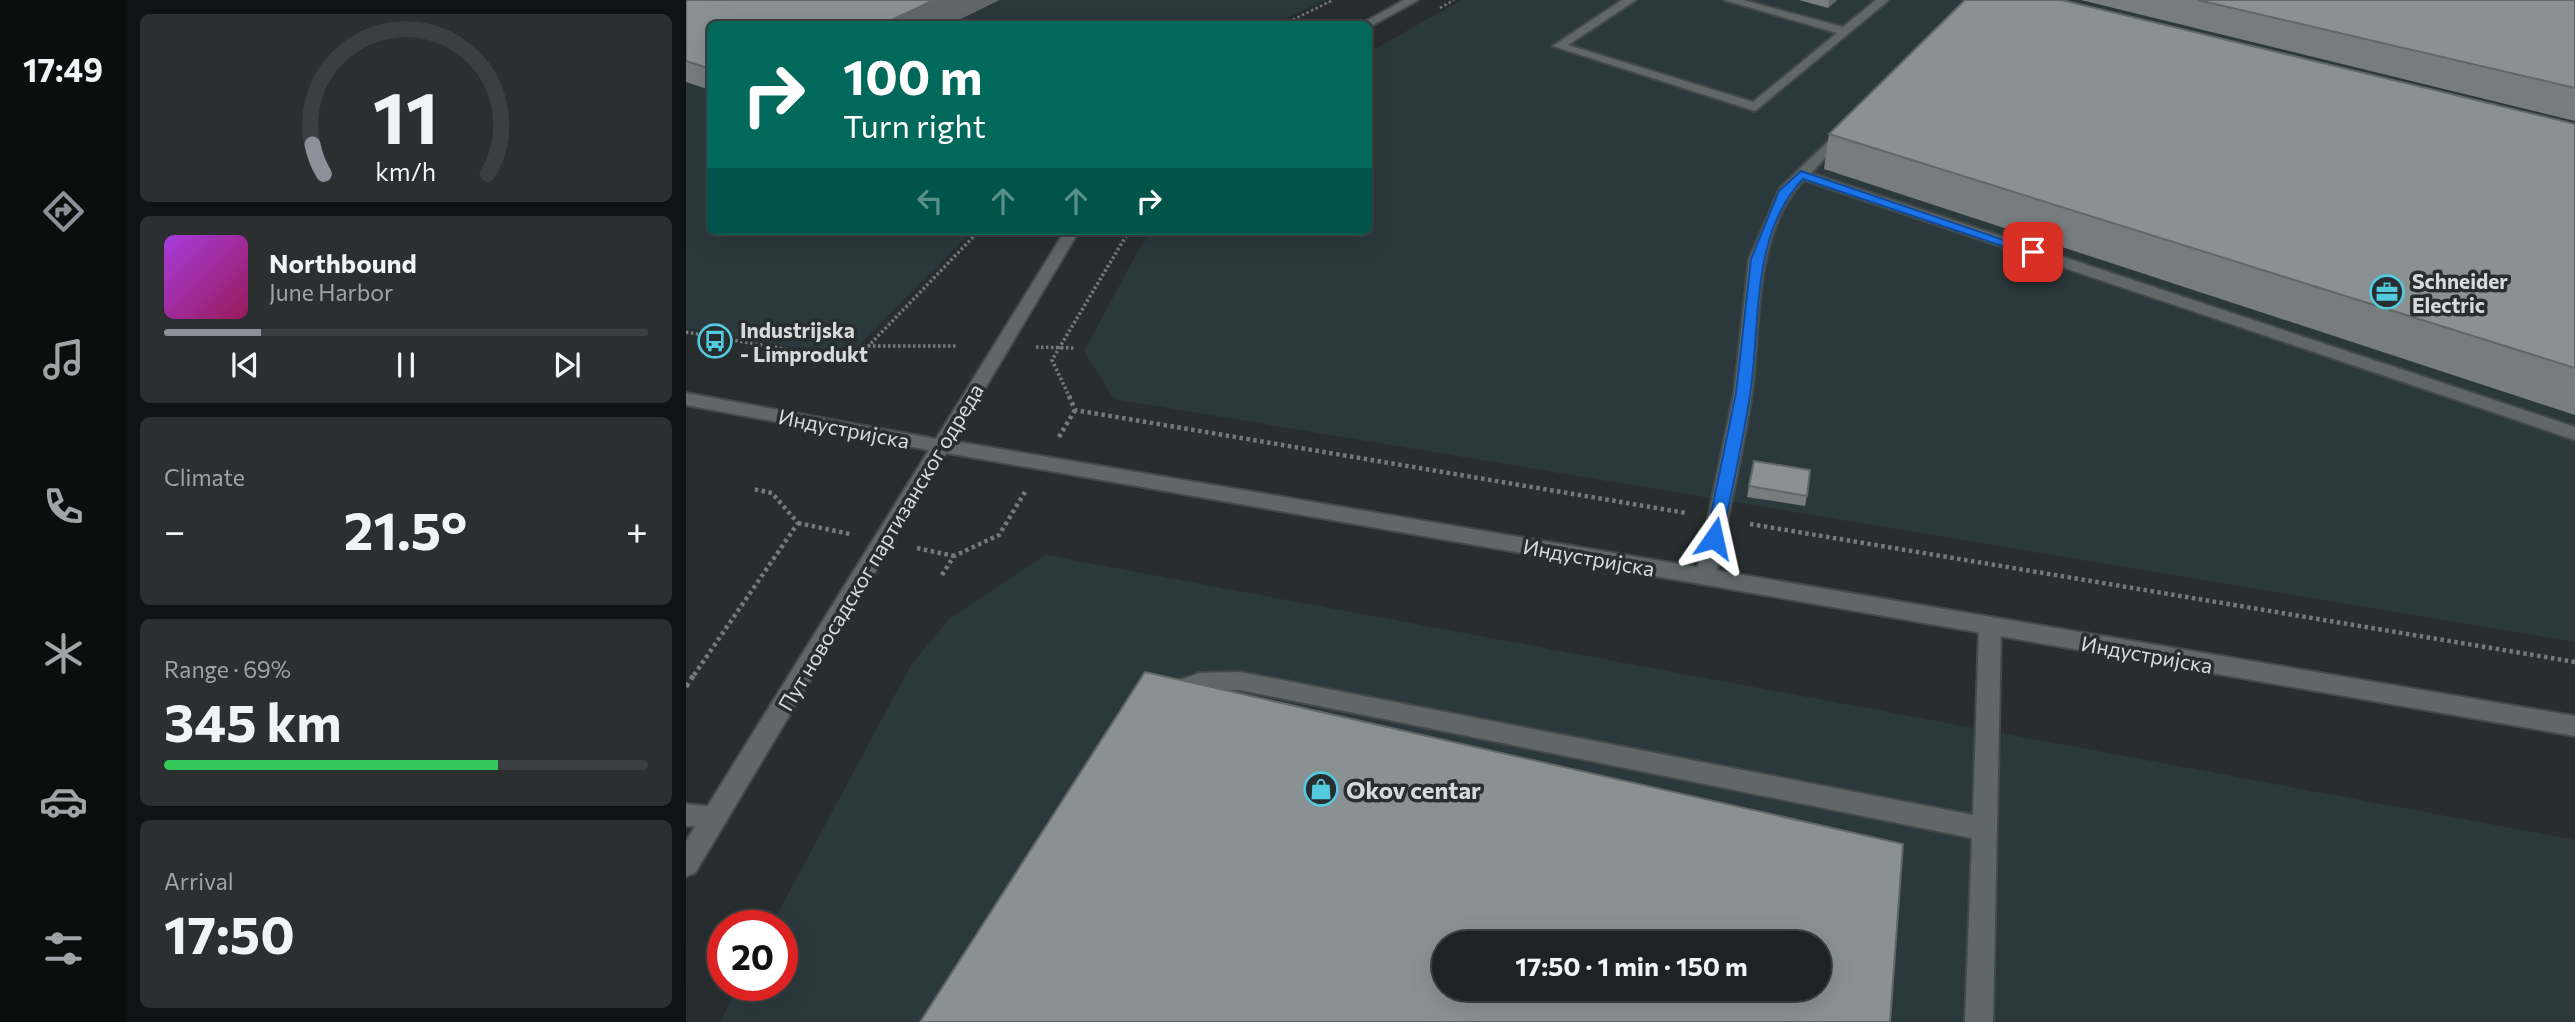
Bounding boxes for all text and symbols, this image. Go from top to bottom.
text: 100 m [843,45,982,105]
text: 17:49 [23,49,103,89]
icon: right [728,49,819,140]
text: 11 [373,70,439,159]
text: Turn right [843,105,986,145]
text: km/h [376,156,436,186]
icon: left [911,182,949,220]
icon: ahead [984,182,1022,220]
icon: ahead [1057,182,1095,220]
icon: right [1130,182,1168,220]
icon: directions [39,187,88,236]
pin [2003,222,2063,282]
icon: arrive [2014,233,2052,271]
text: Northbound [269,247,417,278]
place label: Schneider Electric [2412,268,2508,317]
office icon: Schneider Electric [2368,273,2406,311]
text: June Harbor [269,278,393,306]
place label: Industrijska - Limprodukt [740,317,868,366]
bus stop icon: Industrijska - Limprodukt [696,322,734,360]
icon: music [39,335,88,384]
icon: previous [226,346,264,384]
icon: pause [387,346,425,384]
icon: next [548,346,586,384]
street label: Пут новосадског партизанског одреда [772,379,988,715]
street label: Индустријска [776,403,912,453]
text: Climate [164,463,245,491]
icon: phone [39,482,88,531]
text: 21.5° [344,497,467,561]
position arrow [1677,501,1751,575]
text: − [164,506,186,553]
text: + [626,506,648,553]
street label: Индустријска [1521,533,1657,581]
icon: climate [39,629,88,678]
street label: Индустријска [2079,630,2215,678]
text: Range · 69% [164,655,291,683]
text: 345 km [164,689,342,753]
shop icon: Okov centar [1302,770,1340,808]
place label: Okov centar [1346,775,1481,804]
icon: car [39,777,88,826]
text: Arrival [164,867,234,895]
text: 17:50 [164,901,295,965]
speed limit sign: 20 [707,910,798,1001]
icon: filters [39,924,88,973]
text: 17:50 · 1 min · 150 m [1515,950,1748,981]

